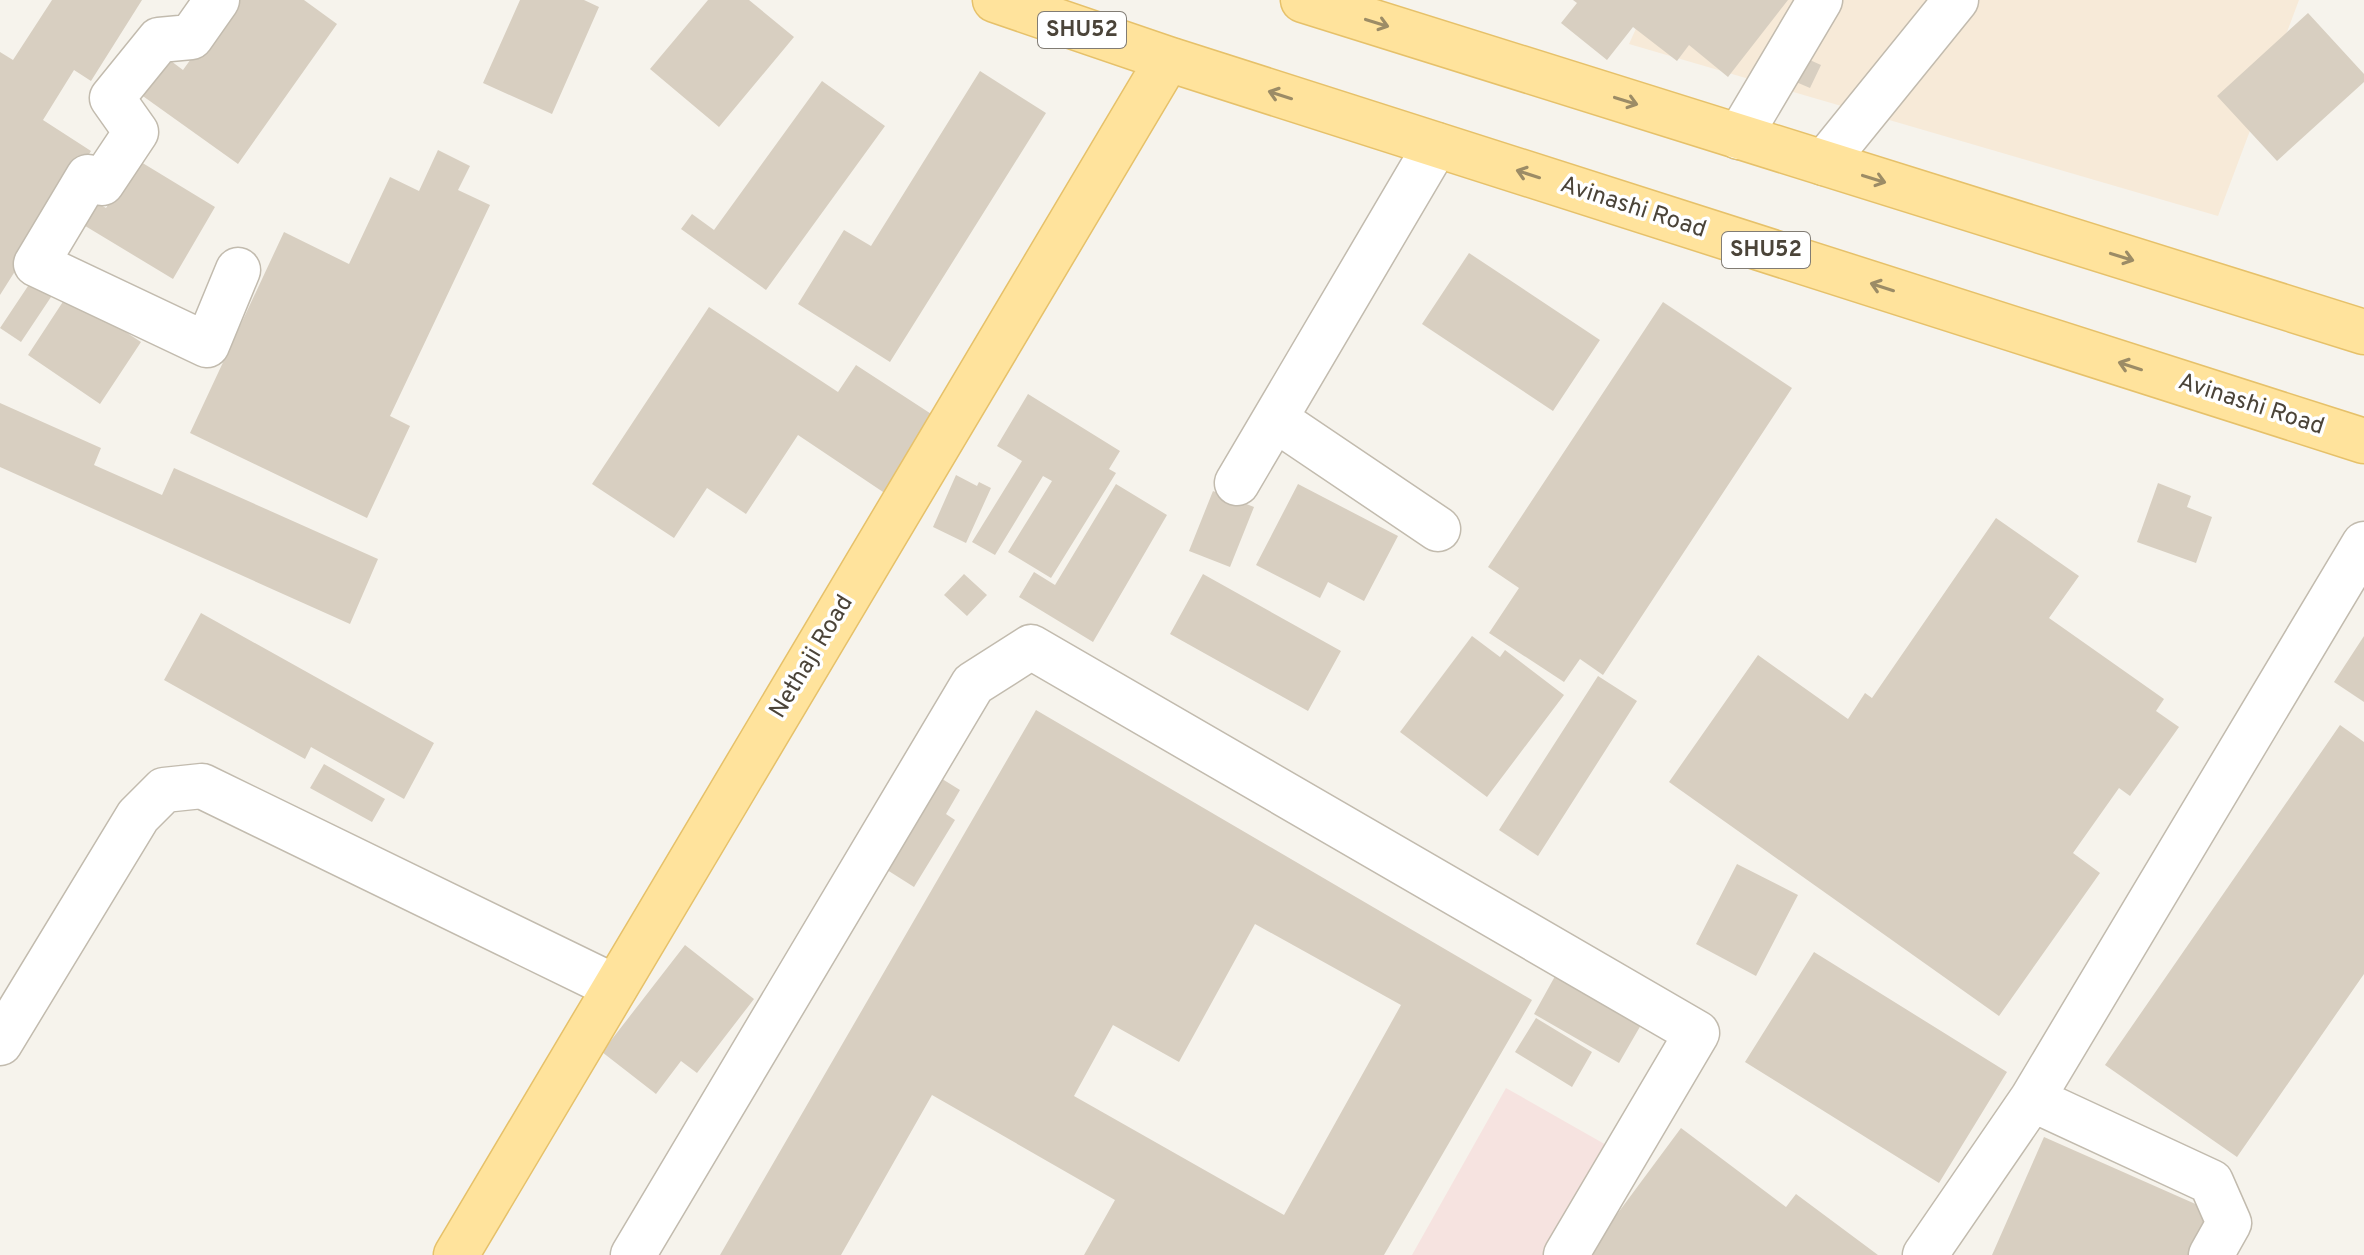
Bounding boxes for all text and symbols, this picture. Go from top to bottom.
road number: SHU52 [1038,12,1126,48]
one-way arrow [1365,17,1390,32]
one-way arrow [1267,87,1293,102]
one-way arrow [1612,94,1638,109]
one-way arrow [1515,166,1541,181]
street label: Avinashi Road [1556,170,1710,246]
one-way arrow [1860,172,1886,187]
road number: SHU52 [1722,232,1810,268]
one-way arrow [2109,250,2134,265]
one-way arrow [1870,279,1895,293]
one-way arrow [2117,358,2143,373]
street label: Avinashi Road [2174,367,2328,443]
street label: Nethaji Road [763,590,861,724]

